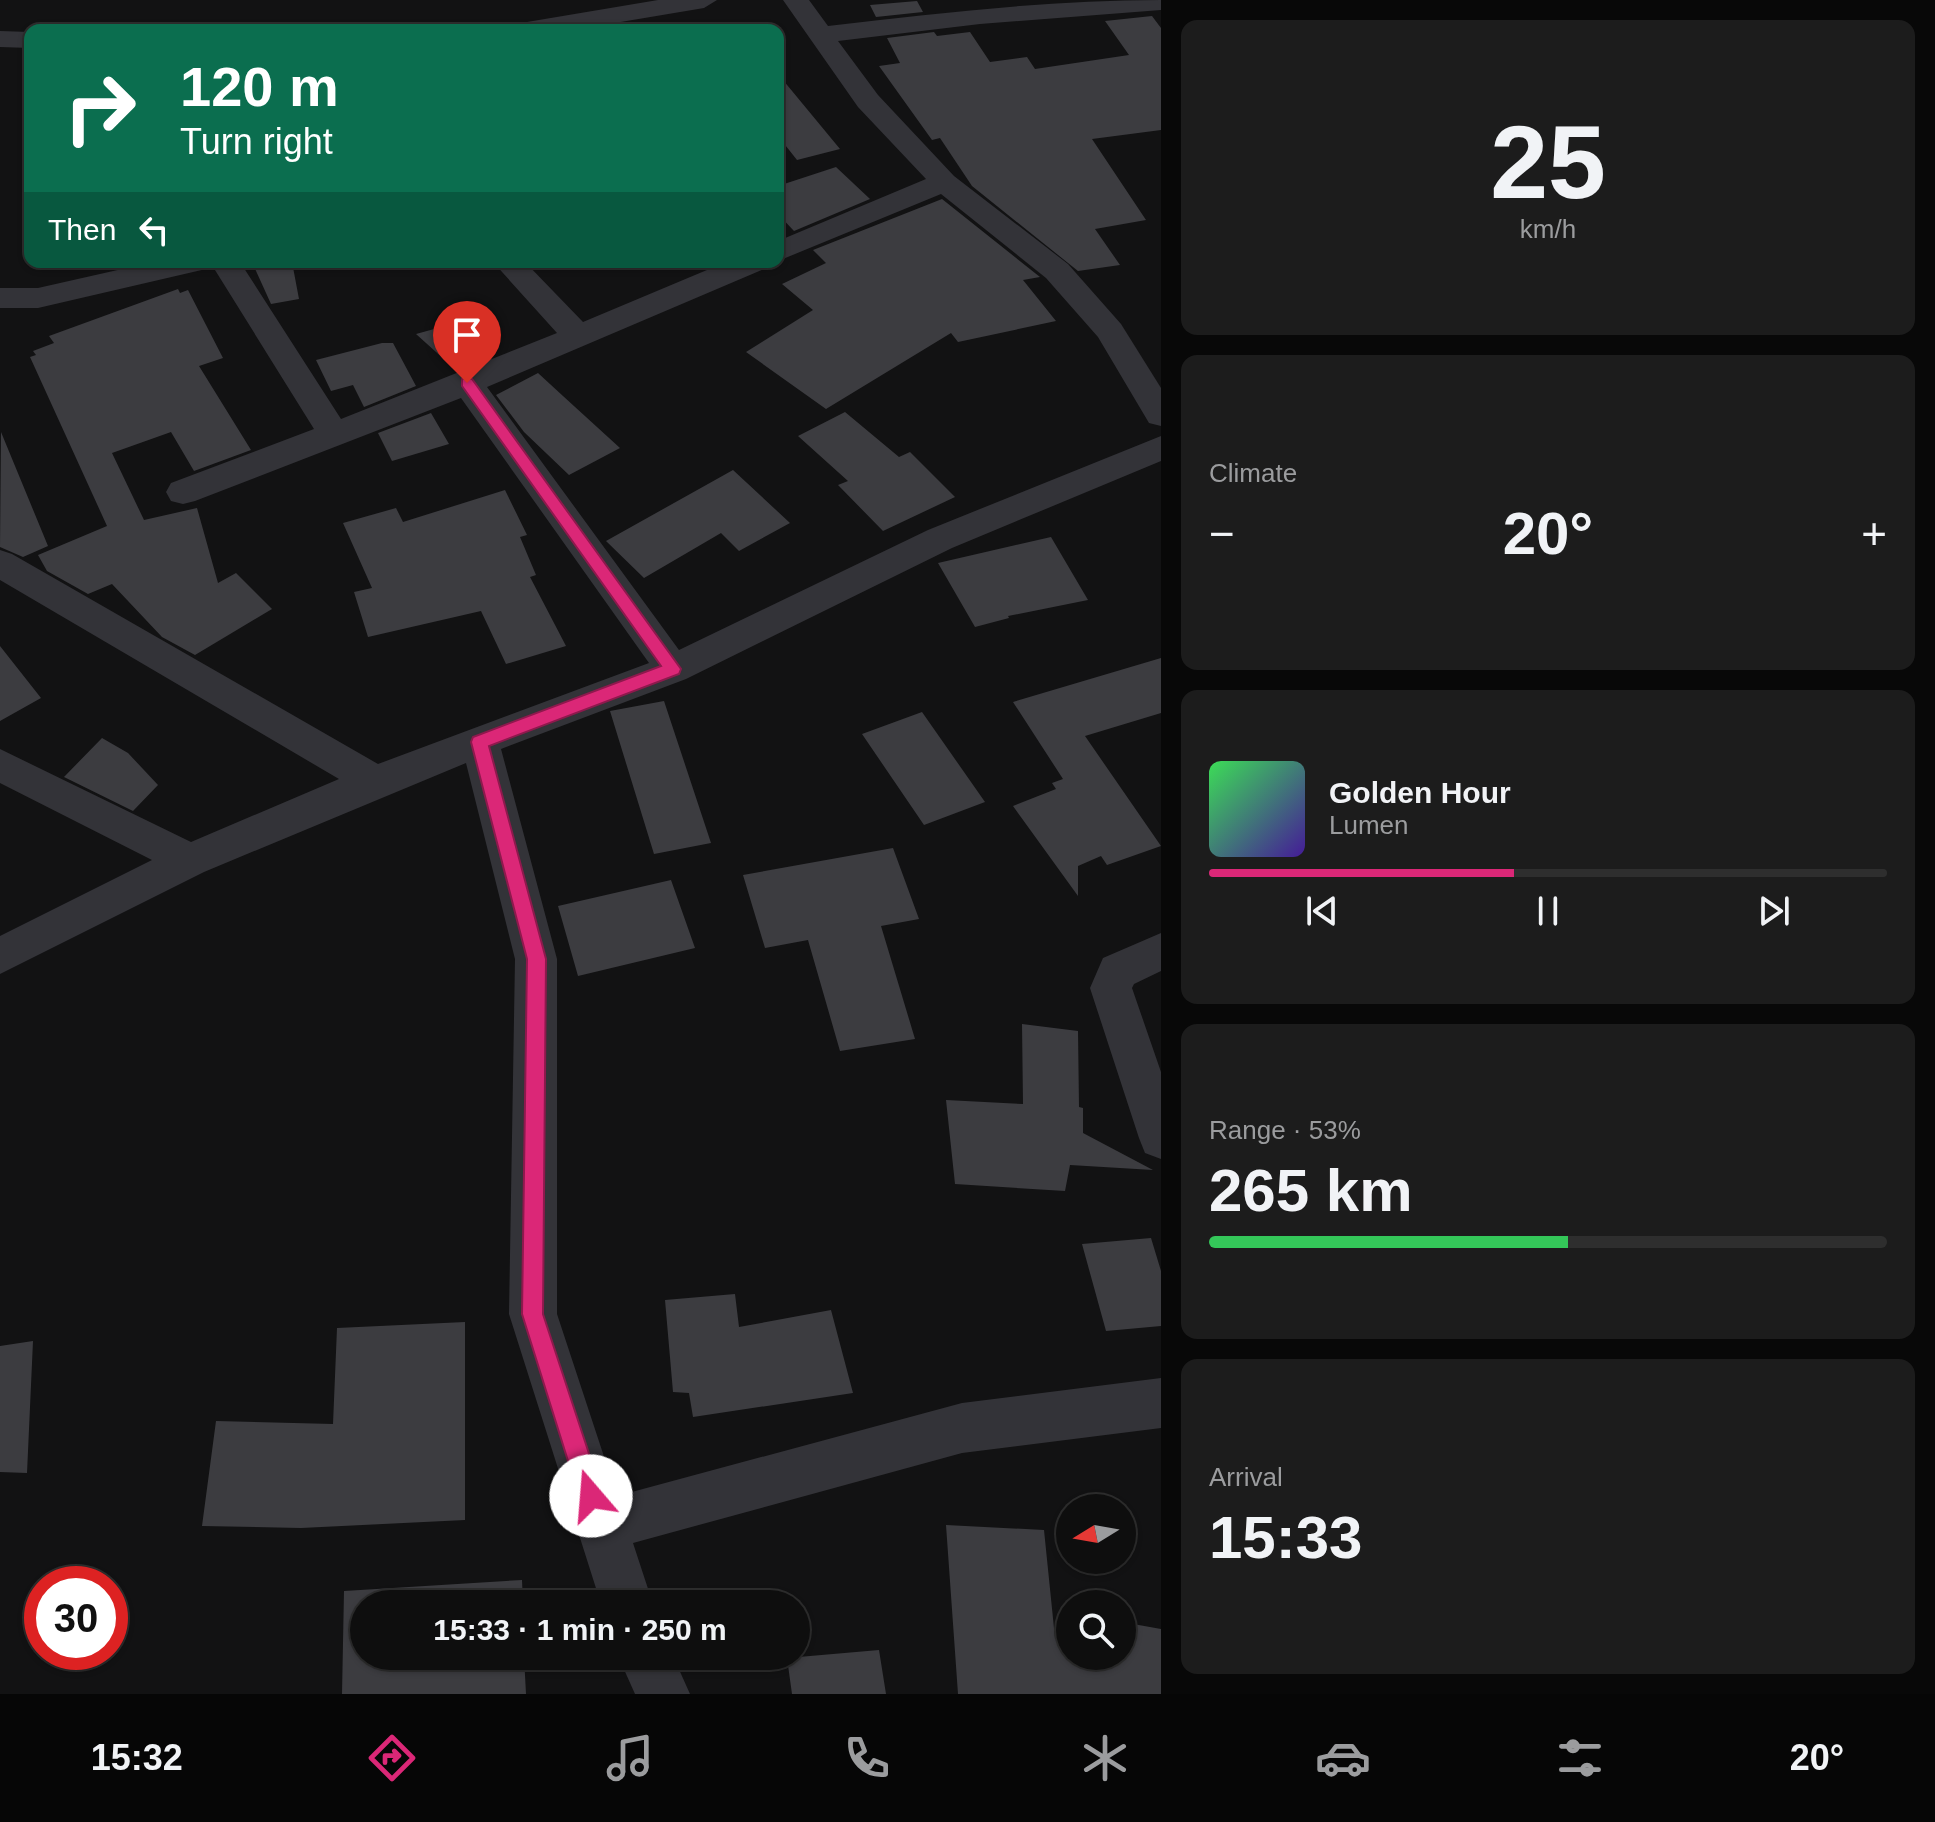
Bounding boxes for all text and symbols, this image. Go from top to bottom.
text: 120 m [180,55,339,118]
icon: right [48,56,152,160]
text: 25 [1490,104,1606,220]
text: Turn right [180,121,333,162]
icon: left [132,208,176,252]
text: Then [48,213,116,246]
text: km/h [1520,214,1576,244]
pin [433,301,501,383]
icon: arrive [445,313,489,357]
text: Climate [1209,458,1297,488]
text: 20° [1503,500,1593,567]
text: − [1209,509,1235,558]
text: + [1861,509,1887,558]
text: Golden Hour [1329,776,1511,809]
text: Lumen [1329,810,1409,840]
icon: previous [1300,889,1344,933]
icon: pause [1526,889,1570,933]
icon: next [1752,889,1796,933]
text: Range · 53% [1209,1115,1361,1145]
text: 265 km [1209,1157,1413,1224]
position arrow [549,1454,633,1538]
text: Arrival [1209,1462,1283,1492]
north arrow [1056,1494,1136,1574]
map controls [1056,1494,1136,1670]
text: 15:33 [1209,1504,1362,1571]
speed limit sign: 30 [24,1566,128,1670]
button: search [1056,1590,1136,1670]
text: 15:33 · 1 min · 250 m [433,1613,727,1646]
icon: directions [364,1730,420,1786]
icon: music [602,1730,658,1786]
icon: phone [839,1730,895,1786]
icon: climate [1077,1730,1133,1786]
icon: car [1315,1730,1371,1786]
icon: filters [1552,1730,1608,1786]
text: 15:32 [91,1737,183,1778]
text: 20° [1790,1737,1844,1778]

